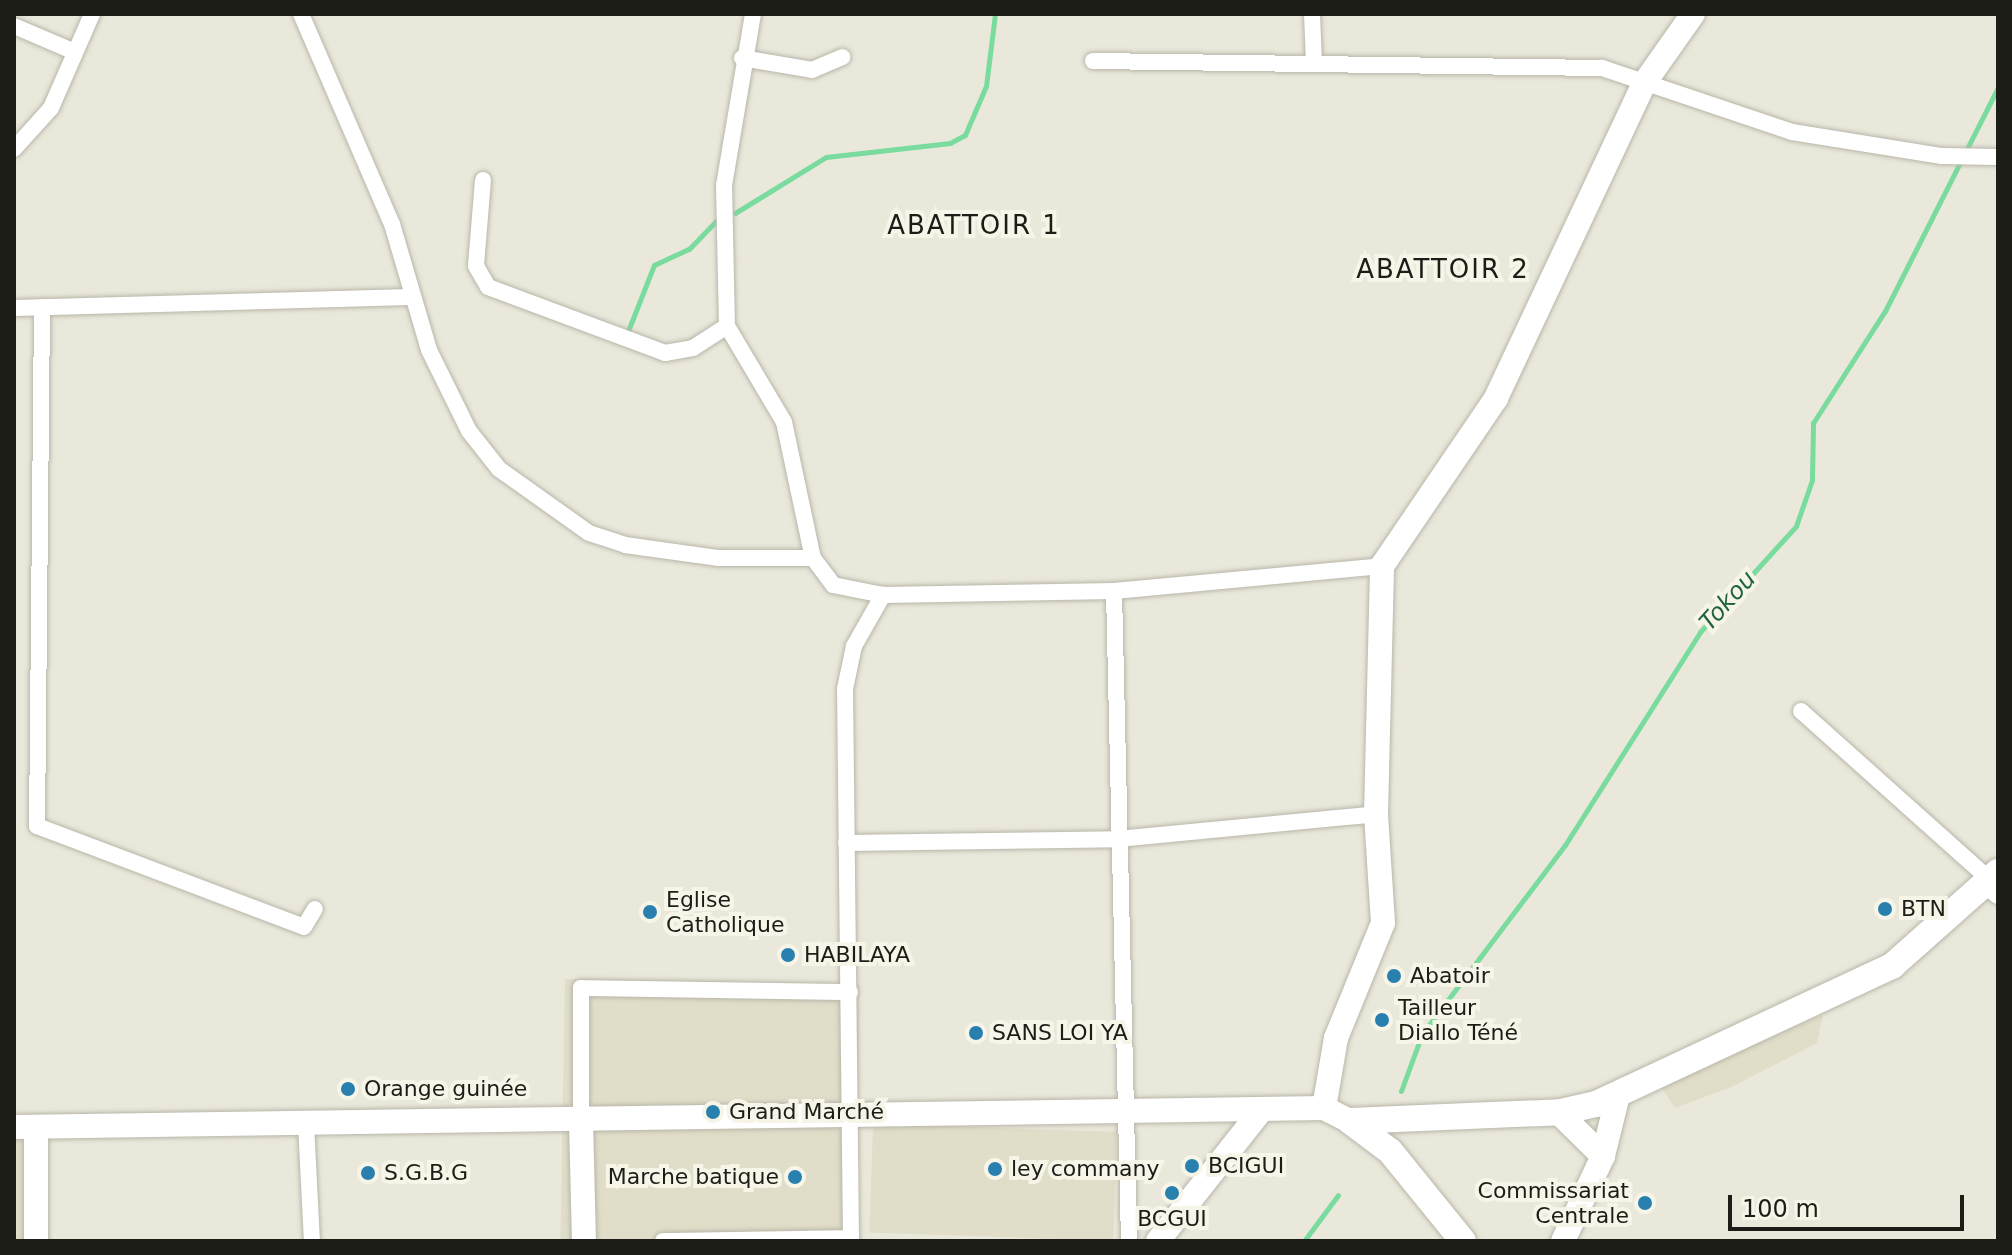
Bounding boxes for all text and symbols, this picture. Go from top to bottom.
district label: ABATTOIR 1 [887,210,1061,242]
district label: ABATTOIR 2 [1356,254,1530,286]
water label: Tokou [1694,565,1762,637]
place label: Eglise Catholique [666,886,785,938]
place label: BTN [1901,896,1946,922]
marker: BTN [1876,900,1894,918]
marker: Eglise Catholique [641,903,659,921]
place label: HABILAYA [804,942,910,968]
marker: HABILAYA [779,946,797,964]
place label: Abatoir [1410,963,1490,989]
marker: Abatoir [1385,967,1403,985]
place label: Tailleur Diallo Téné [1398,994,1518,1046]
marker: Tailleur Diallo Téné [1373,1011,1391,1029]
place label: SANS LOI YA [992,1020,1128,1046]
marker: SANS LOI YA [967,1024,985,1042]
place label: Orange guinée [364,1076,527,1102]
marker: Orange guinée [339,1080,357,1098]
place label: Grand Marché [729,1099,884,1125]
marker: Grand Marché [704,1103,722,1121]
place label: BCIGUI [1208,1153,1284,1179]
place label: ley commany [1011,1156,1160,1182]
marker: BCIGUI [1183,1157,1201,1175]
place label: S.G.B.G [384,1160,468,1186]
marker: ley commany [986,1160,1004,1178]
marker: S.G.B.G [359,1164,377,1182]
place label: Marche batique [608,1164,779,1190]
marker: Marche batique [786,1168,804,1186]
place label: Commissariat Centrale [1478,1177,1629,1228]
scale bar [1732,1179,1968,1229]
marker: BCGUI [1163,1184,1181,1202]
marker: Commissariat Centrale [1636,1194,1654,1212]
text: 100 m [1742,1195,1819,1223]
place label: BCGUI [1137,1206,1207,1232]

